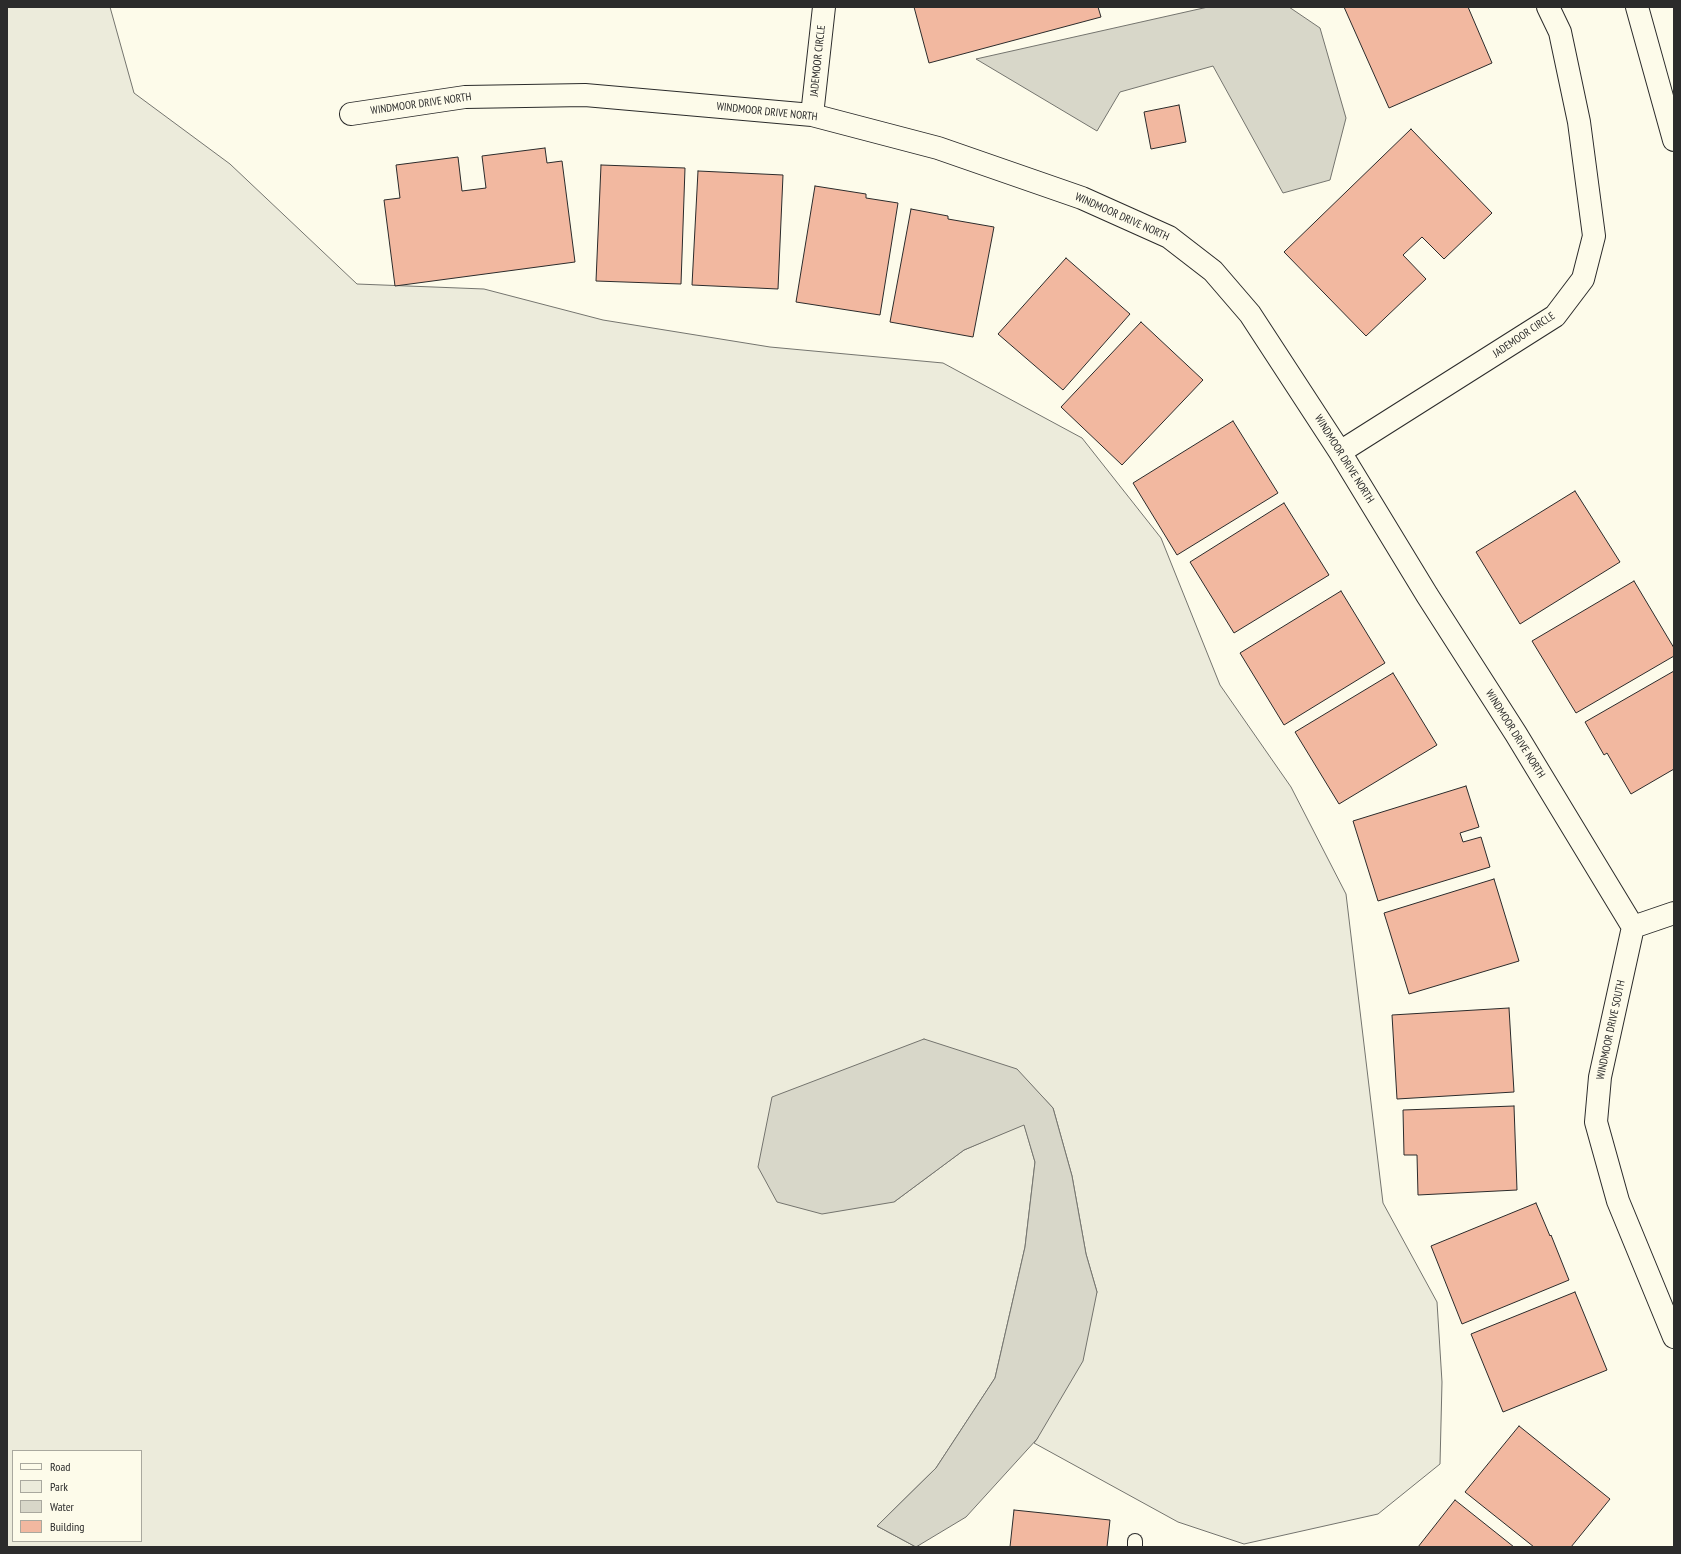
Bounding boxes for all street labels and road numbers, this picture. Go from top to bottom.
street label: JADEMOOR CIRCLE [808,25,828,97]
street label: WINDMOOR DRIVE NORTH [370,90,472,118]
street label: WINDMOOR DRIVE NORTH [716,100,818,124]
street label: WINDMOOR DRIVE NORTH [1073,190,1171,244]
street label: JADEMOOR CIRCLE [1490,309,1558,361]
street label: WINDMOOR DRIVE NORTH [1311,412,1377,506]
street label: WINDMOOR DRIVE NORTH [1482,687,1548,781]
street label: WINDMOOR DRIVE SOUTH [1594,979,1628,1081]

